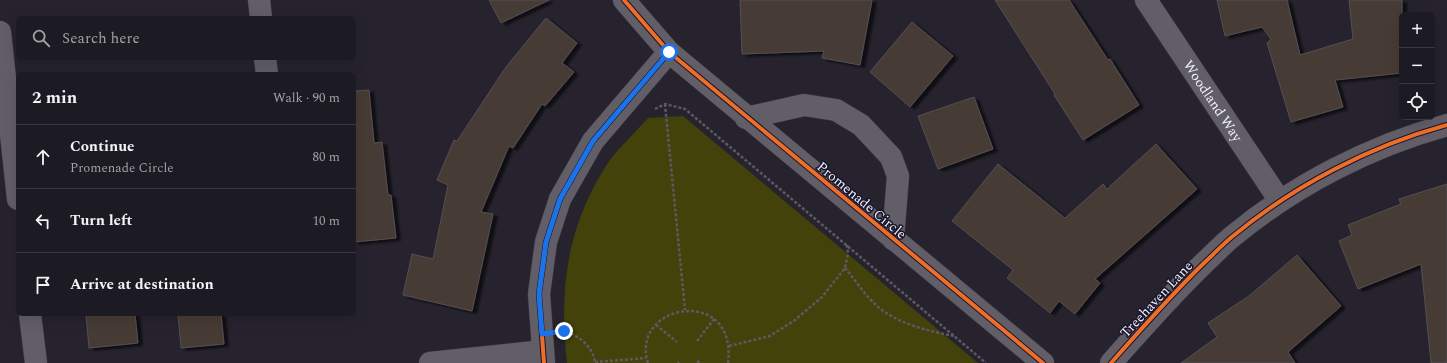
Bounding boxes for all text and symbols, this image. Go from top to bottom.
map controls [1399,12,1435,120]
button: + [1399,12,1435,48]
search box [16,16,356,60]
icon: search [30,27,52,49]
text: Search here [62,27,140,50]
route start [660,43,678,61]
button: − [1399,48,1435,84]
street label: Woodland Way [1178,56,1248,147]
button: locate [1399,84,1435,120]
text: 2 min [32,85,77,111]
text: Walk · 90 m [273,88,340,108]
text: Continue [70,135,135,158]
icon: ahead [32,146,54,168]
text: 80 m [313,147,340,167]
street label: Promenade Circle [812,157,911,244]
text: Promenade Circle [70,158,174,178]
text: Turn left [70,209,132,232]
icon: left [32,210,54,232]
text: 10 m [313,211,340,231]
street label: Treehaven Lane [1115,256,1198,343]
text: Arrive at destination [70,273,214,296]
icon: arrive [32,274,54,296]
route end [555,322,573,340]

